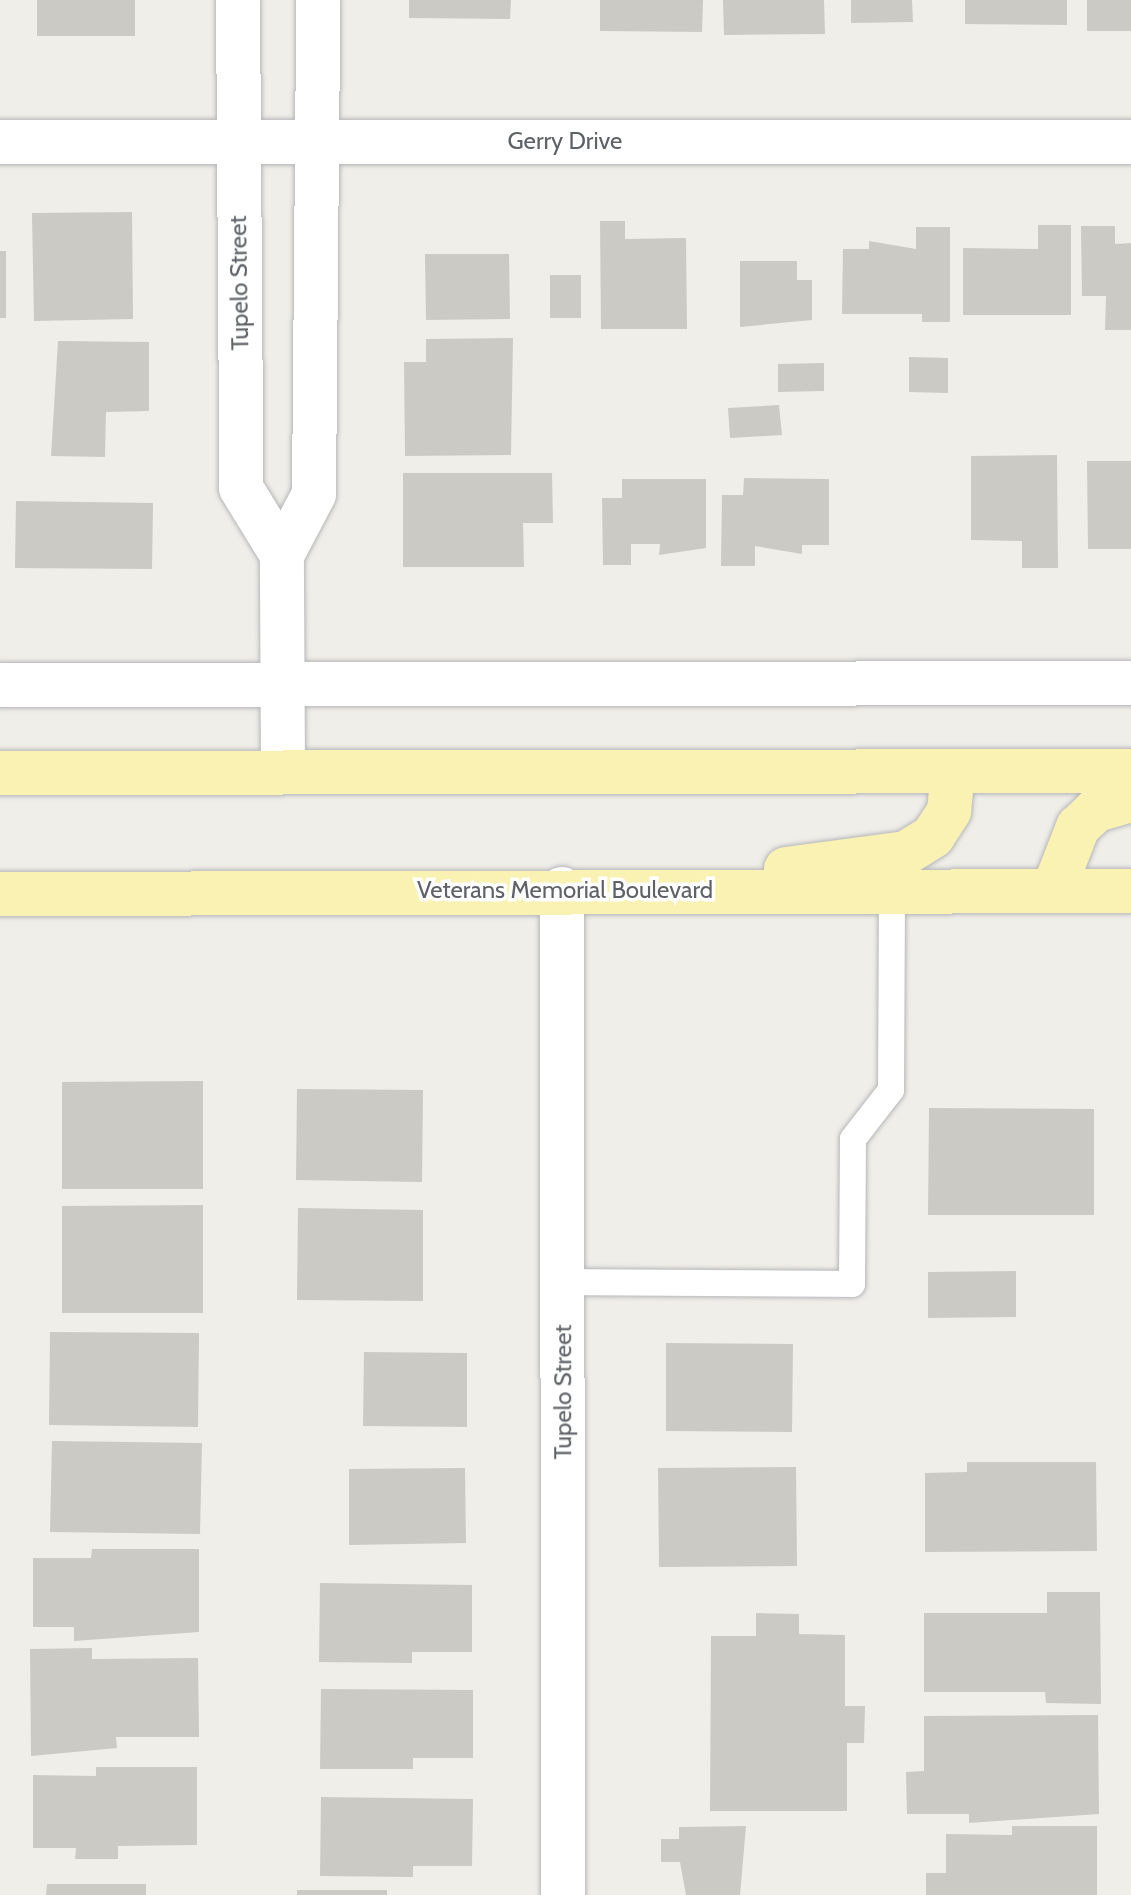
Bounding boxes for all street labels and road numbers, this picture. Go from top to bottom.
street label: Gerry Drive [508,127,622,155]
street label: Tupelo Street [223,215,255,351]
street label: Veterans Memorial Boulevard [417,876,713,904]
street label: Tupelo Street [549,1325,577,1459]

